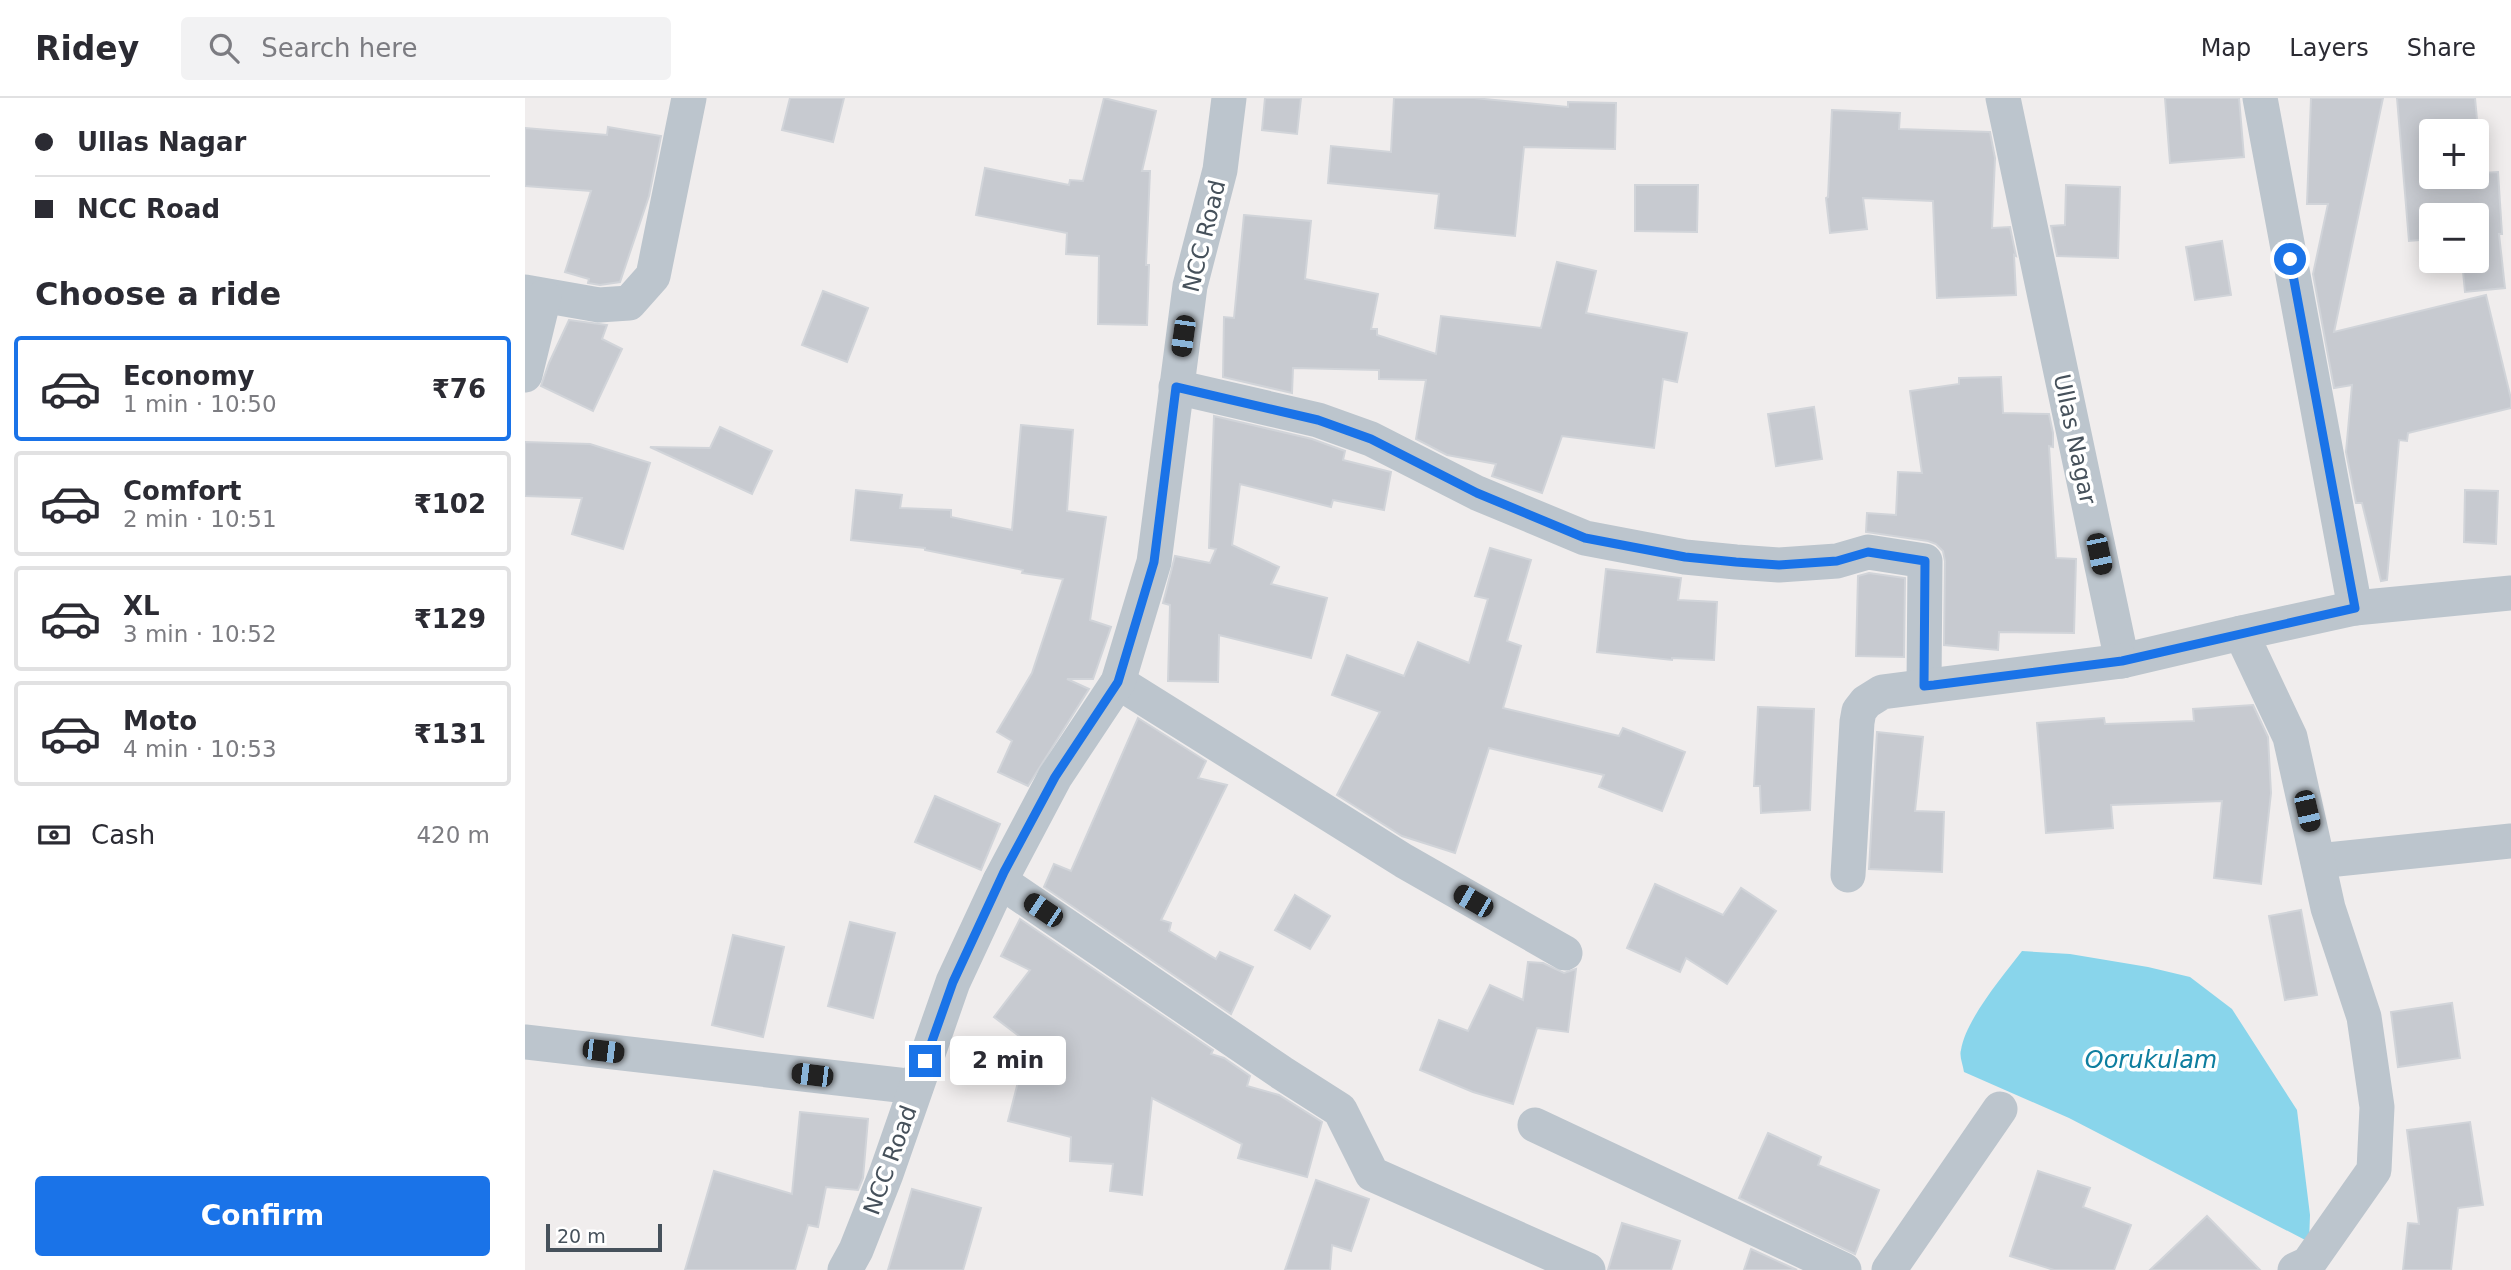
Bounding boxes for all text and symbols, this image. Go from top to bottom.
search box [181,17,671,80]
text: Ridey [35,29,139,68]
icon: search [205,29,243,67]
text: Search here [261,33,417,63]
text: Map [2201,34,2251,62]
text: Layers [2289,34,2369,62]
text: Share [2407,34,2476,62]
map controls [2419,119,2489,273]
button: + [2419,119,2489,189]
text: Ullas Nagar [77,127,246,157]
street label: NCC Road [1178,177,1230,295]
text: NCC Road [77,194,220,224]
button: − [2419,203,2489,273]
route start [2274,243,2306,275]
text: Choose a ride [35,275,281,313]
car [1170,314,1197,358]
icon: car [39,357,102,420]
text: Economy [123,361,254,391]
street label: Ullas Nagar [2049,372,2102,507]
text: ₹76 [432,374,486,404]
text: 1 min · 10:50 [123,391,277,417]
icon: car [39,472,102,535]
text: Comfort [123,476,241,506]
text: ₹102 [414,489,486,519]
text: 2 min · 10:51 [123,506,277,532]
car [2085,531,2114,577]
icon: car [39,587,102,650]
text: XL [123,591,160,621]
text: ₹129 [414,604,486,634]
text: 3 min · 10:52 [123,621,277,647]
icon: car [39,702,102,765]
text: Moto [123,706,197,736]
text: ₹131 [414,719,486,749]
text: 4 min · 10:53 [123,736,277,762]
car [2293,788,2322,834]
icon: cash [35,816,73,854]
text: Cash [91,820,155,850]
text: 420 m [416,822,490,848]
car [1450,881,1497,921]
car [1020,890,1067,930]
callout: 2 min [949,1037,1065,1086]
car [581,1038,626,1064]
route end [909,1045,941,1077]
water label: Oorukulam [2085,1046,2217,1074]
text: 2 min [972,1047,1044,1073]
car [790,1062,835,1088]
street label: NCC Road [858,1102,922,1218]
button: Confirm [35,1176,490,1256]
scale bar [546,1221,661,1253]
text: 20 m [557,1225,606,1247]

